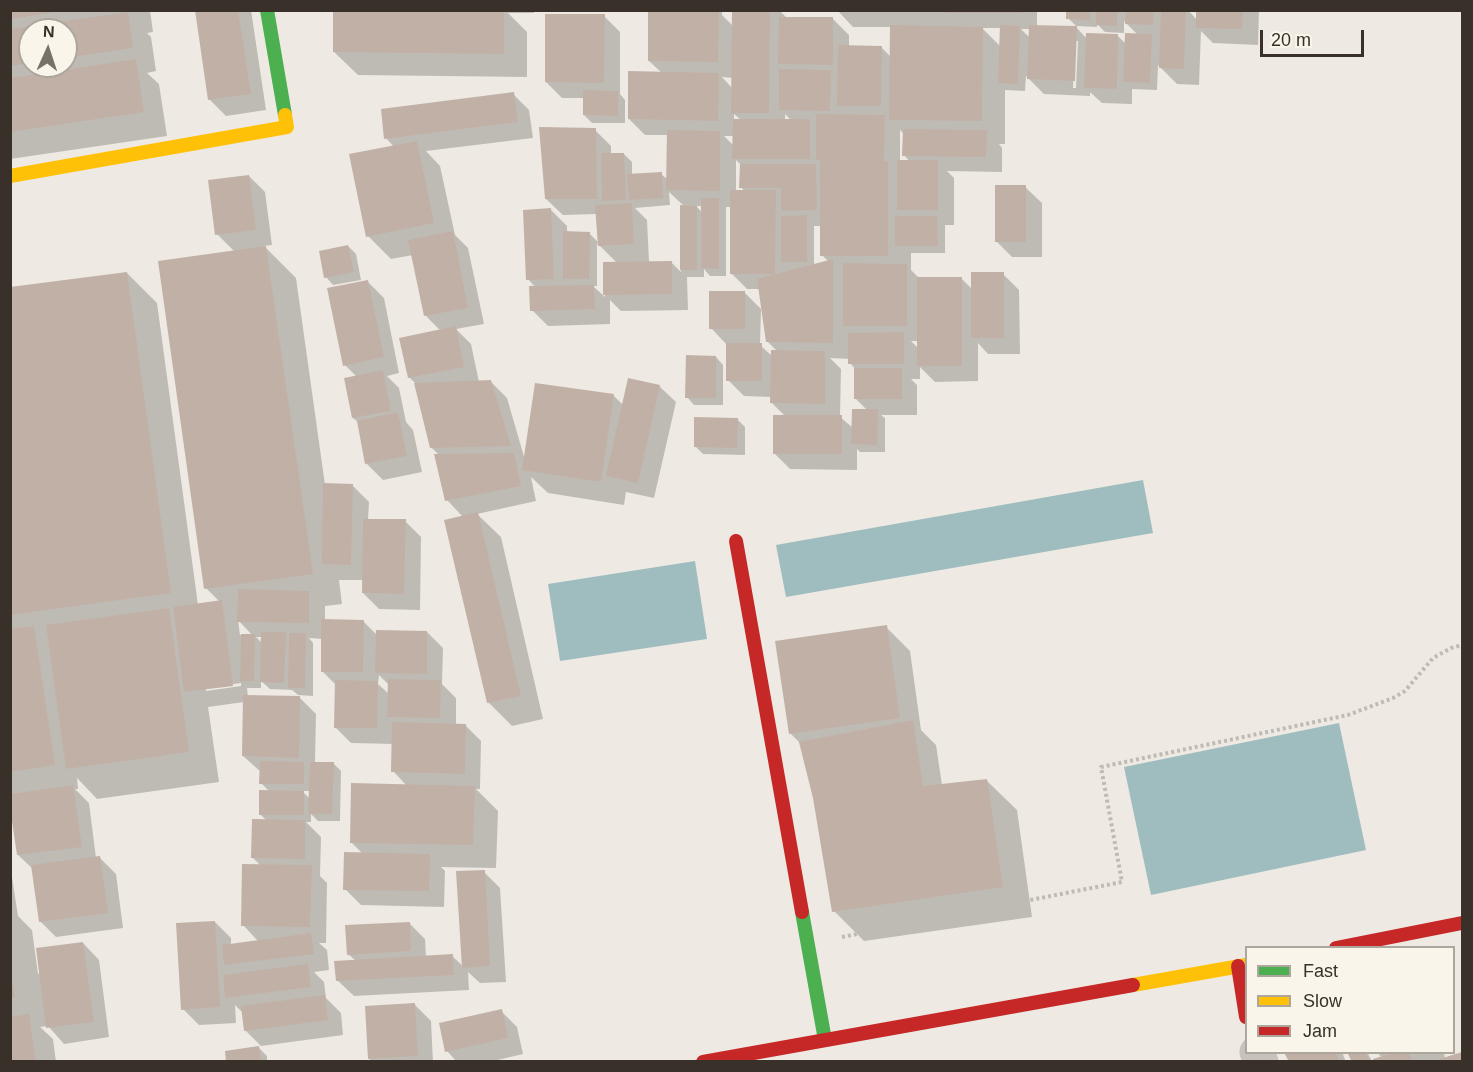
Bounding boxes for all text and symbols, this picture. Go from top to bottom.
north arrow [18,18,78,78]
scale bar [1263,18,1366,56]
text: N [43,23,55,40]
text: 20 m [1271,30,1311,50]
legend [1245,946,1455,1054]
text: Fast [1303,961,1338,981]
text: Slow [1303,991,1342,1011]
text: Jam [1303,1021,1337,1041]

